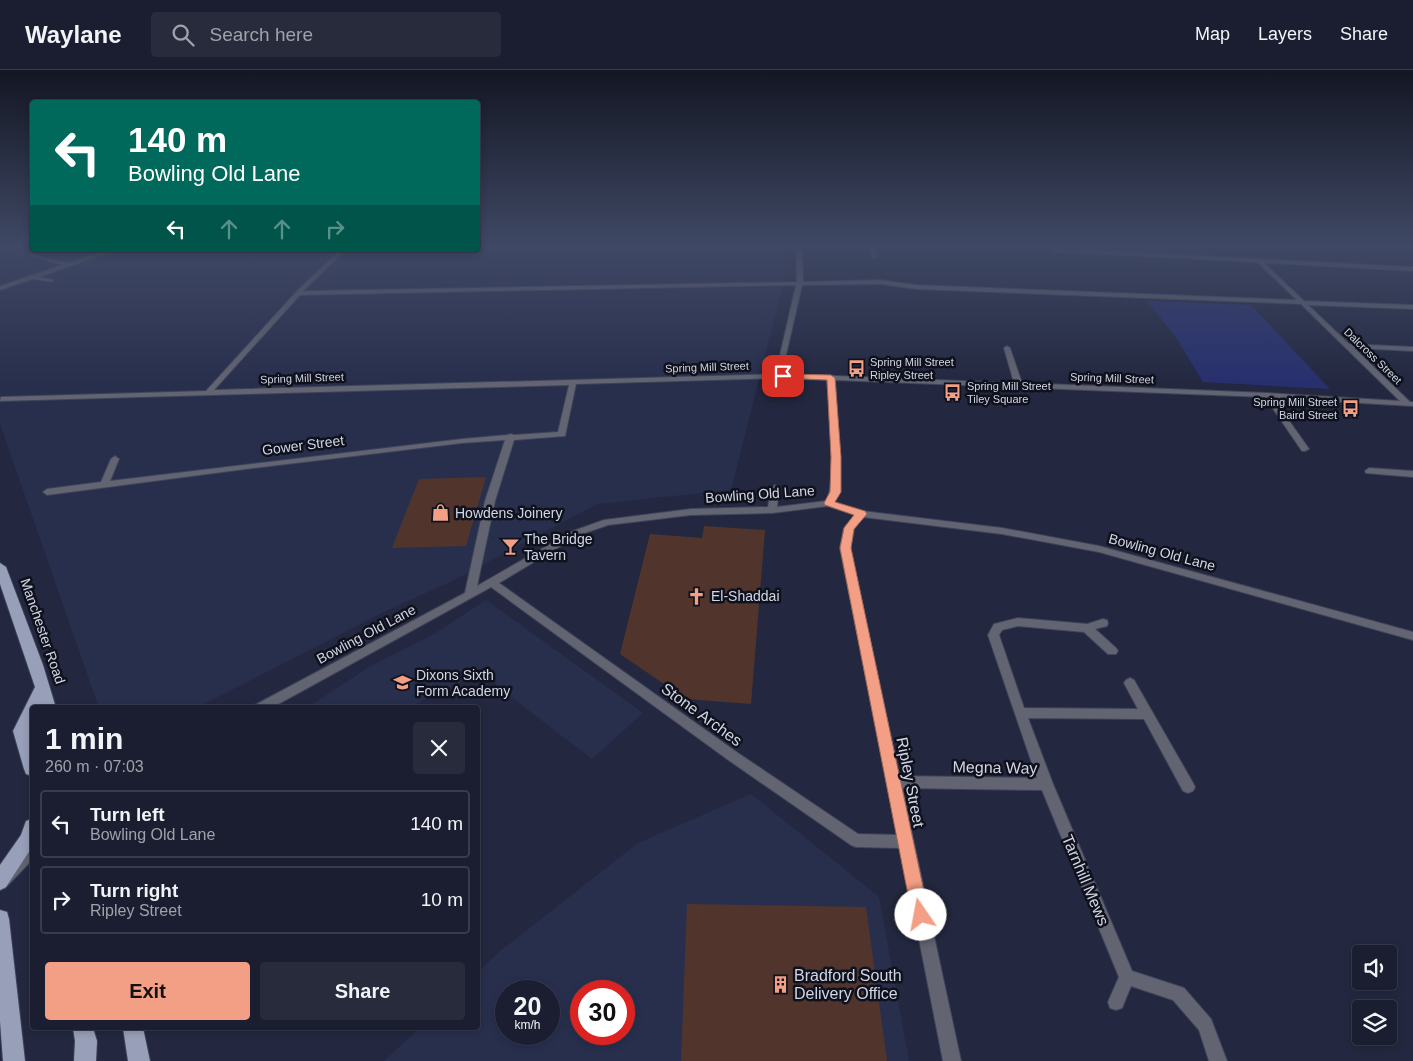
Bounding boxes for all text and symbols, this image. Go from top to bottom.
search box [151,12,501,57]
text: Waylane [25,21,121,48]
icon: search [169,21,197,49]
text: Search here [209,24,313,45]
text: Map [1195,24,1230,44]
text: Layers [1258,24,1312,44]
text: Share [1340,24,1388,44]
icon: left [45,120,110,185]
text: 140 m [128,120,227,159]
text: Bowling Old Lane [128,161,300,186]
icon: left [162,215,190,243]
icon: ahead [215,215,243,243]
icon: ahead [268,215,296,243]
icon: right [321,215,349,243]
street label: Dalcross Street [1342,326,1404,386]
pin [762,355,804,397]
place label: Spring Mill Street Ripley Street [870,356,954,381]
bus stop icon: Spring Mill Street Ripley Street [846,358,866,378]
street label: Spring Mill Street [665,360,749,374]
icon: arrive [769,362,797,390]
street label: Spring Mill Street [260,371,344,385]
street label: Spring Mill Street [1070,371,1154,385]
place label: Spring Mill Street Tiley Square [967,380,1051,405]
bus stop icon: Spring Mill Street Tiley Square [943,382,963,402]
place label: Spring Mill Street Baird Street [1253,396,1337,421]
bus stop icon: Spring Mill Street Baird Street [1341,398,1361,418]
street label: Gower Street [261,432,345,458]
street label: Bowling Old Lane [705,482,816,506]
shop icon: Howdens Joinery [431,503,451,523]
place label: Howdens Joinery [455,505,562,521]
street label: Bowling Old Lane [1107,530,1217,574]
place label: The Bridge Tavern [524,531,593,563]
bar icon: The Bridge Tavern [500,537,520,557]
street label: Manchester Road [17,576,69,686]
church icon: El-Shaddai [687,586,707,606]
place label: El-Shaddai [711,588,780,604]
street label: Bowling Old Lane [314,601,418,667]
place label: Dixons Sixth Form Academy [416,667,510,699]
school or university icon: Dixons Sixth Form Academy [392,673,412,693]
street label: Stone Arches [658,680,745,749]
text: 1 min [45,722,123,755]
button: close [413,722,465,774]
street label: Ripley Street [893,736,928,829]
text: 260 m · 07:03 [45,758,144,775]
street label: Megna Way [952,758,1038,777]
text: Turn left [90,804,165,825]
icon: left [47,810,75,838]
text: 140 m [410,813,463,834]
text: Bowling Old Lane [90,826,215,843]
street label: Tarnhill Mews [1059,832,1112,928]
text: Turn right [90,880,178,901]
icon: right [47,886,75,914]
position arrow [894,888,946,940]
text: 10 m [421,889,463,910]
text: Ripley Street [90,902,182,919]
map controls [1352,945,1397,1045]
button: sound [1352,945,1397,990]
button: Exit [45,962,250,1020]
button: Share [260,962,465,1020]
place label: Bradford South Delivery Office [794,967,902,1002]
building icon: Bradford South Delivery Office [770,974,790,994]
speed limit sign: 30 [570,980,635,1045]
text: 20 [514,992,541,1020]
button: layers [1352,1000,1397,1045]
text: km/h [514,1018,541,1032]

